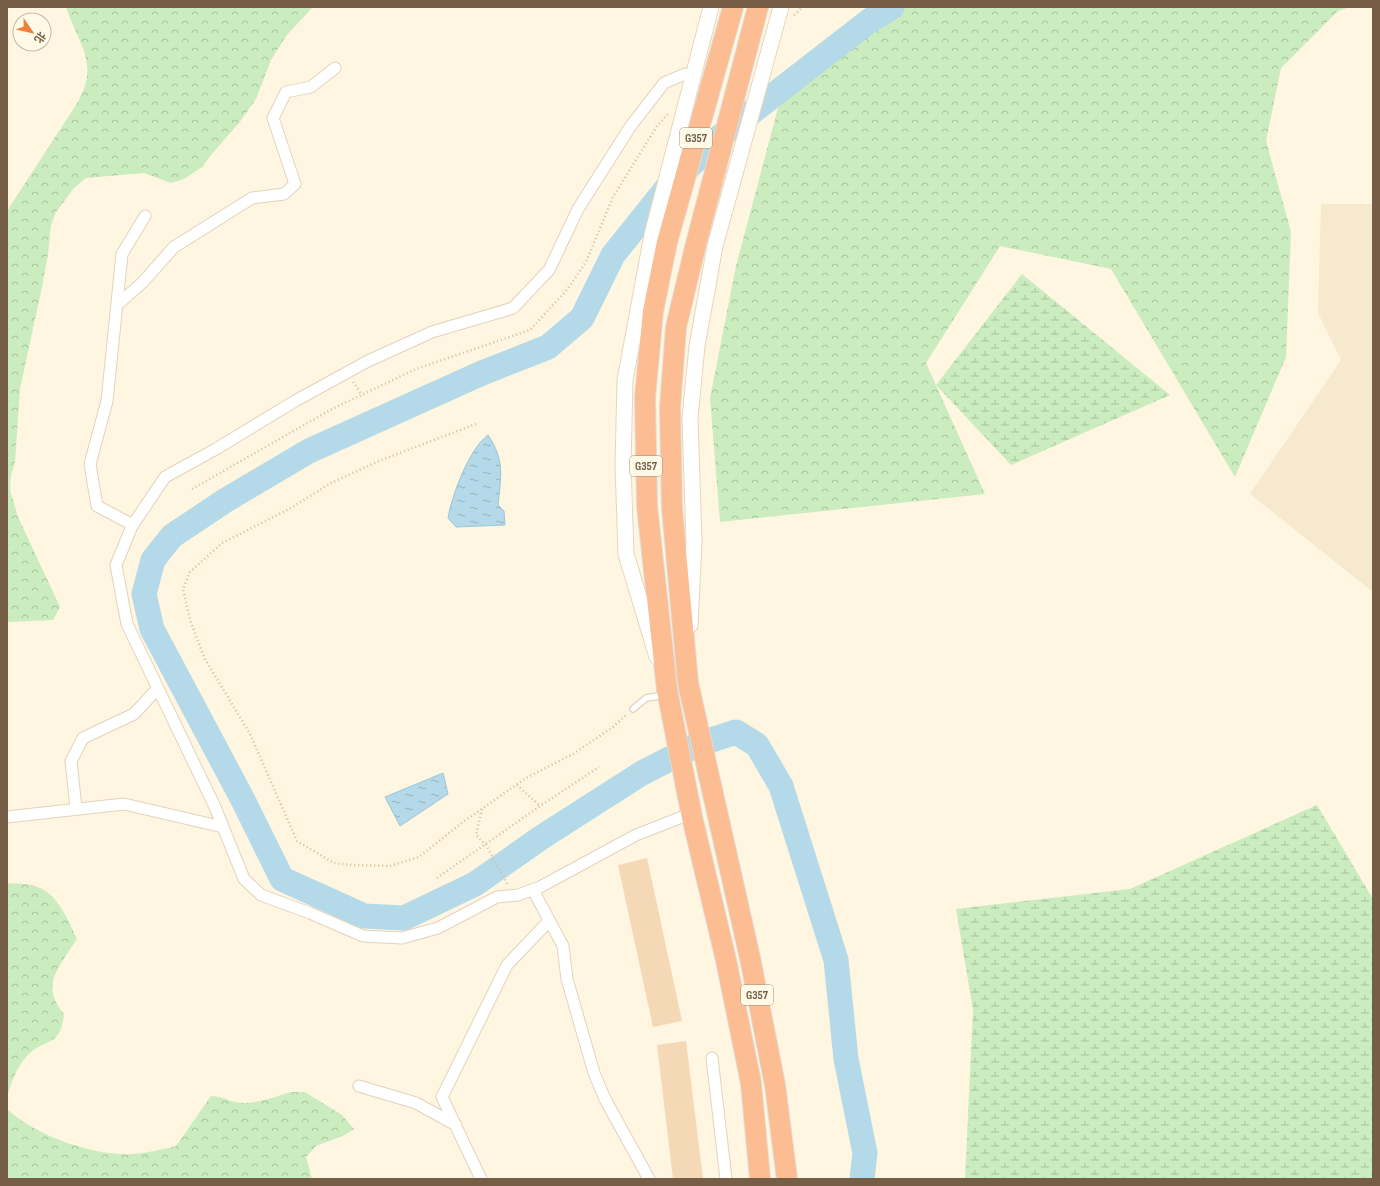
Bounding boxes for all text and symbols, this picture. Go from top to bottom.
north arrow [12,12,52,52]
text: 北 [31,29,48,46]
road number: G357 [680,128,712,148]
road number: G357 [630,456,662,476]
road number: G357 [741,985,773,1005]

